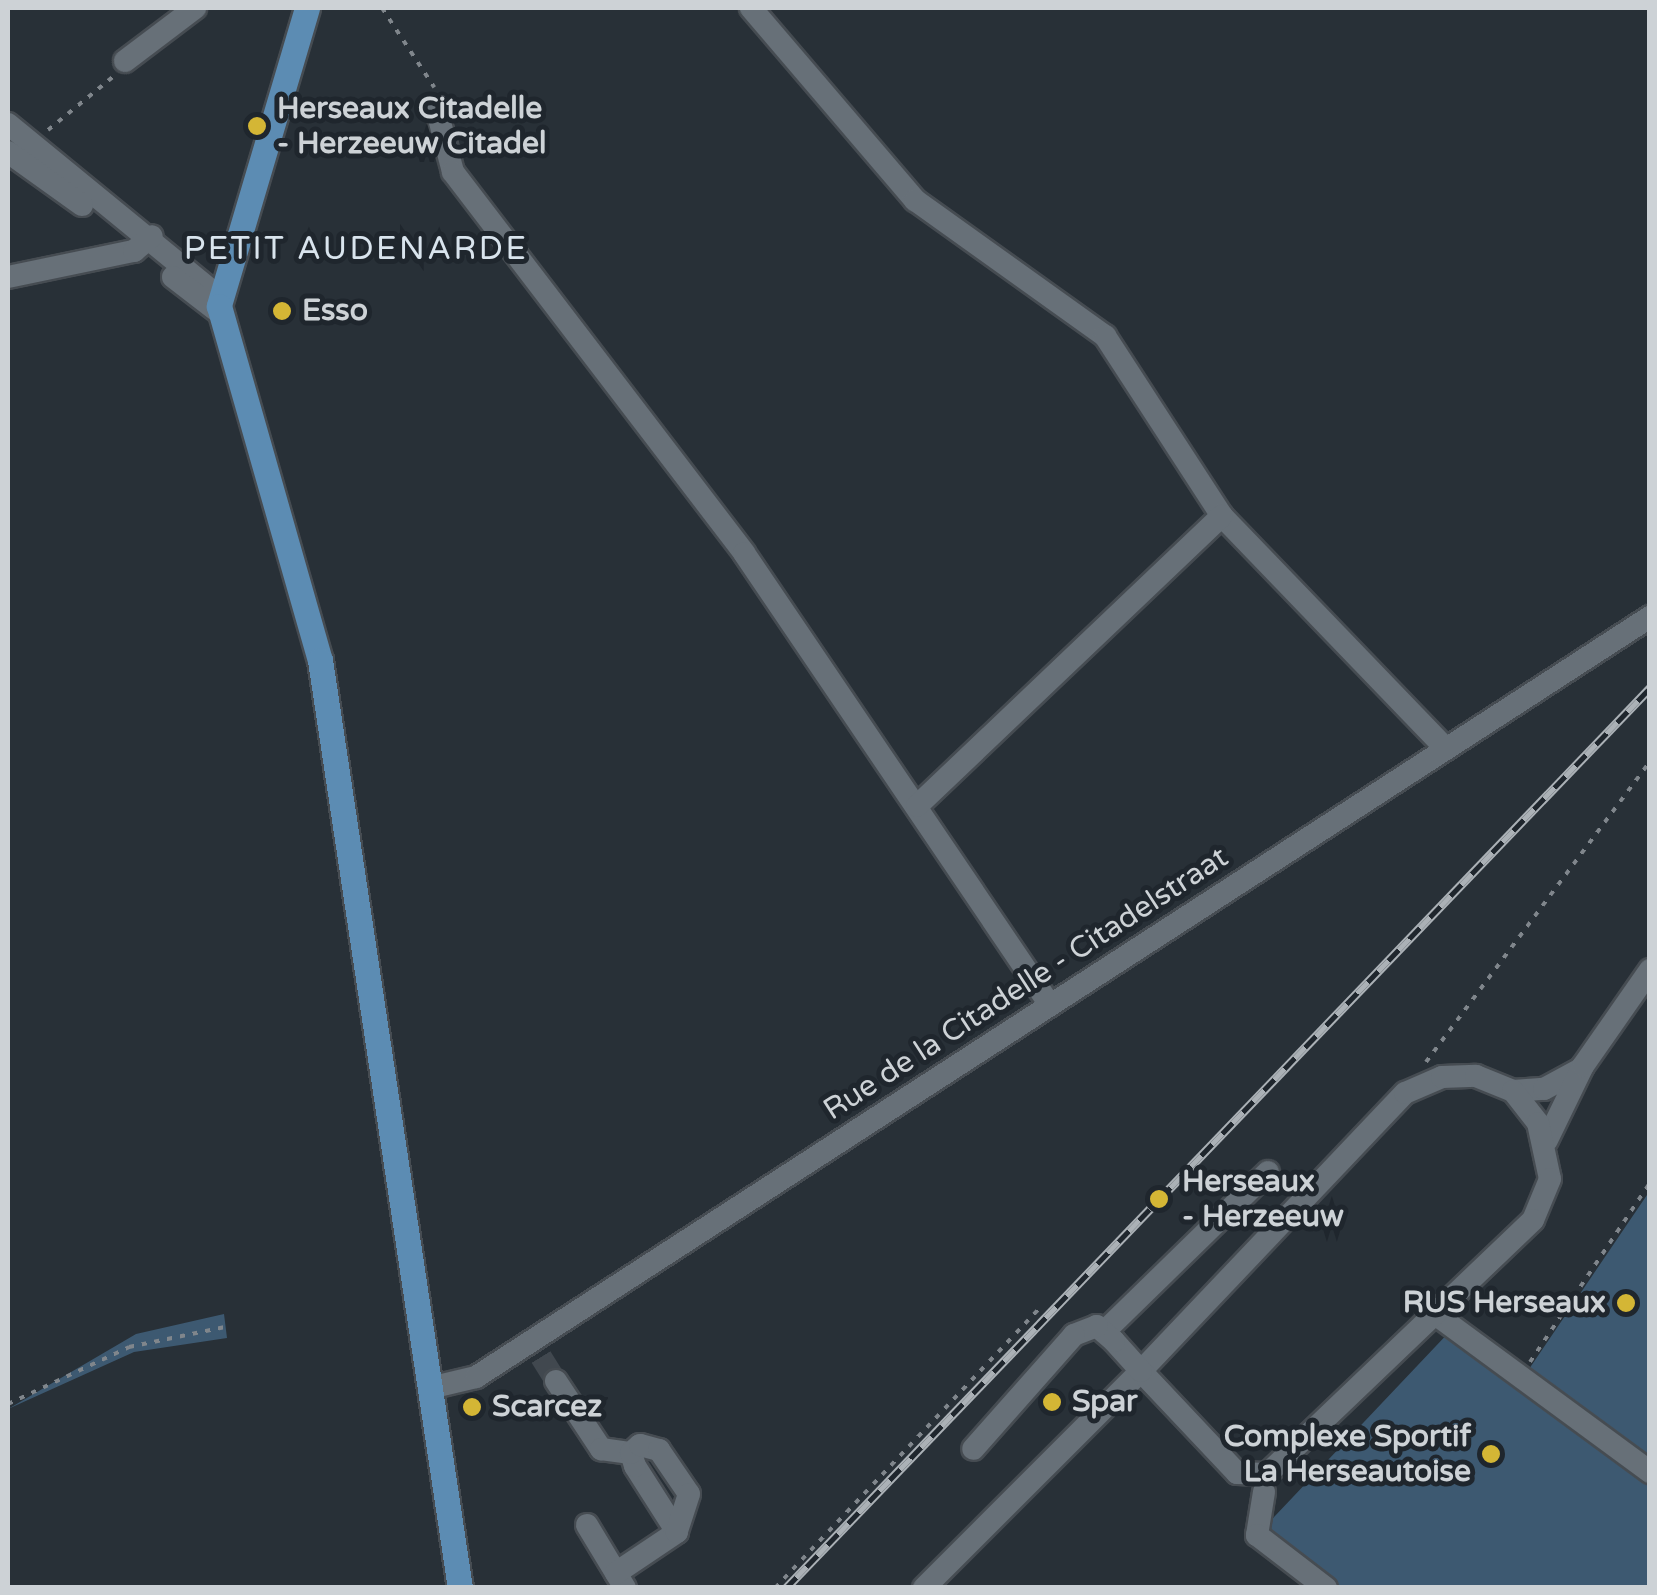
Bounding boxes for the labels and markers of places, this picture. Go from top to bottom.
place label: Herseaux Citadelle - Herzeeuw Citadel [277,91,546,162]
marker: Herseaux Citadelle - Herzeeuw Citadel [246,115,268,137]
place label: Esso [302,293,368,329]
marker: Esso [271,300,293,322]
place label: Herseaux - Herzeeuw [1182,1164,1344,1234]
marker: Herseaux - Herzeeuw [1146,1186,1172,1212]
place label: RUS Herseaux [1403,1285,1606,1321]
marker: RUS Herseaux [1615,1292,1637,1314]
place label: Spar [1072,1384,1138,1420]
place label: Scarcez [492,1389,602,1425]
marker: Spar [1041,1391,1063,1413]
marker: Scarcez [461,1396,483,1418]
place label: Complexe Sportif La Herseautoise [1224,1419,1471,1490]
marker: Complexe Sportif La Herseautoise [1480,1443,1502,1465]

